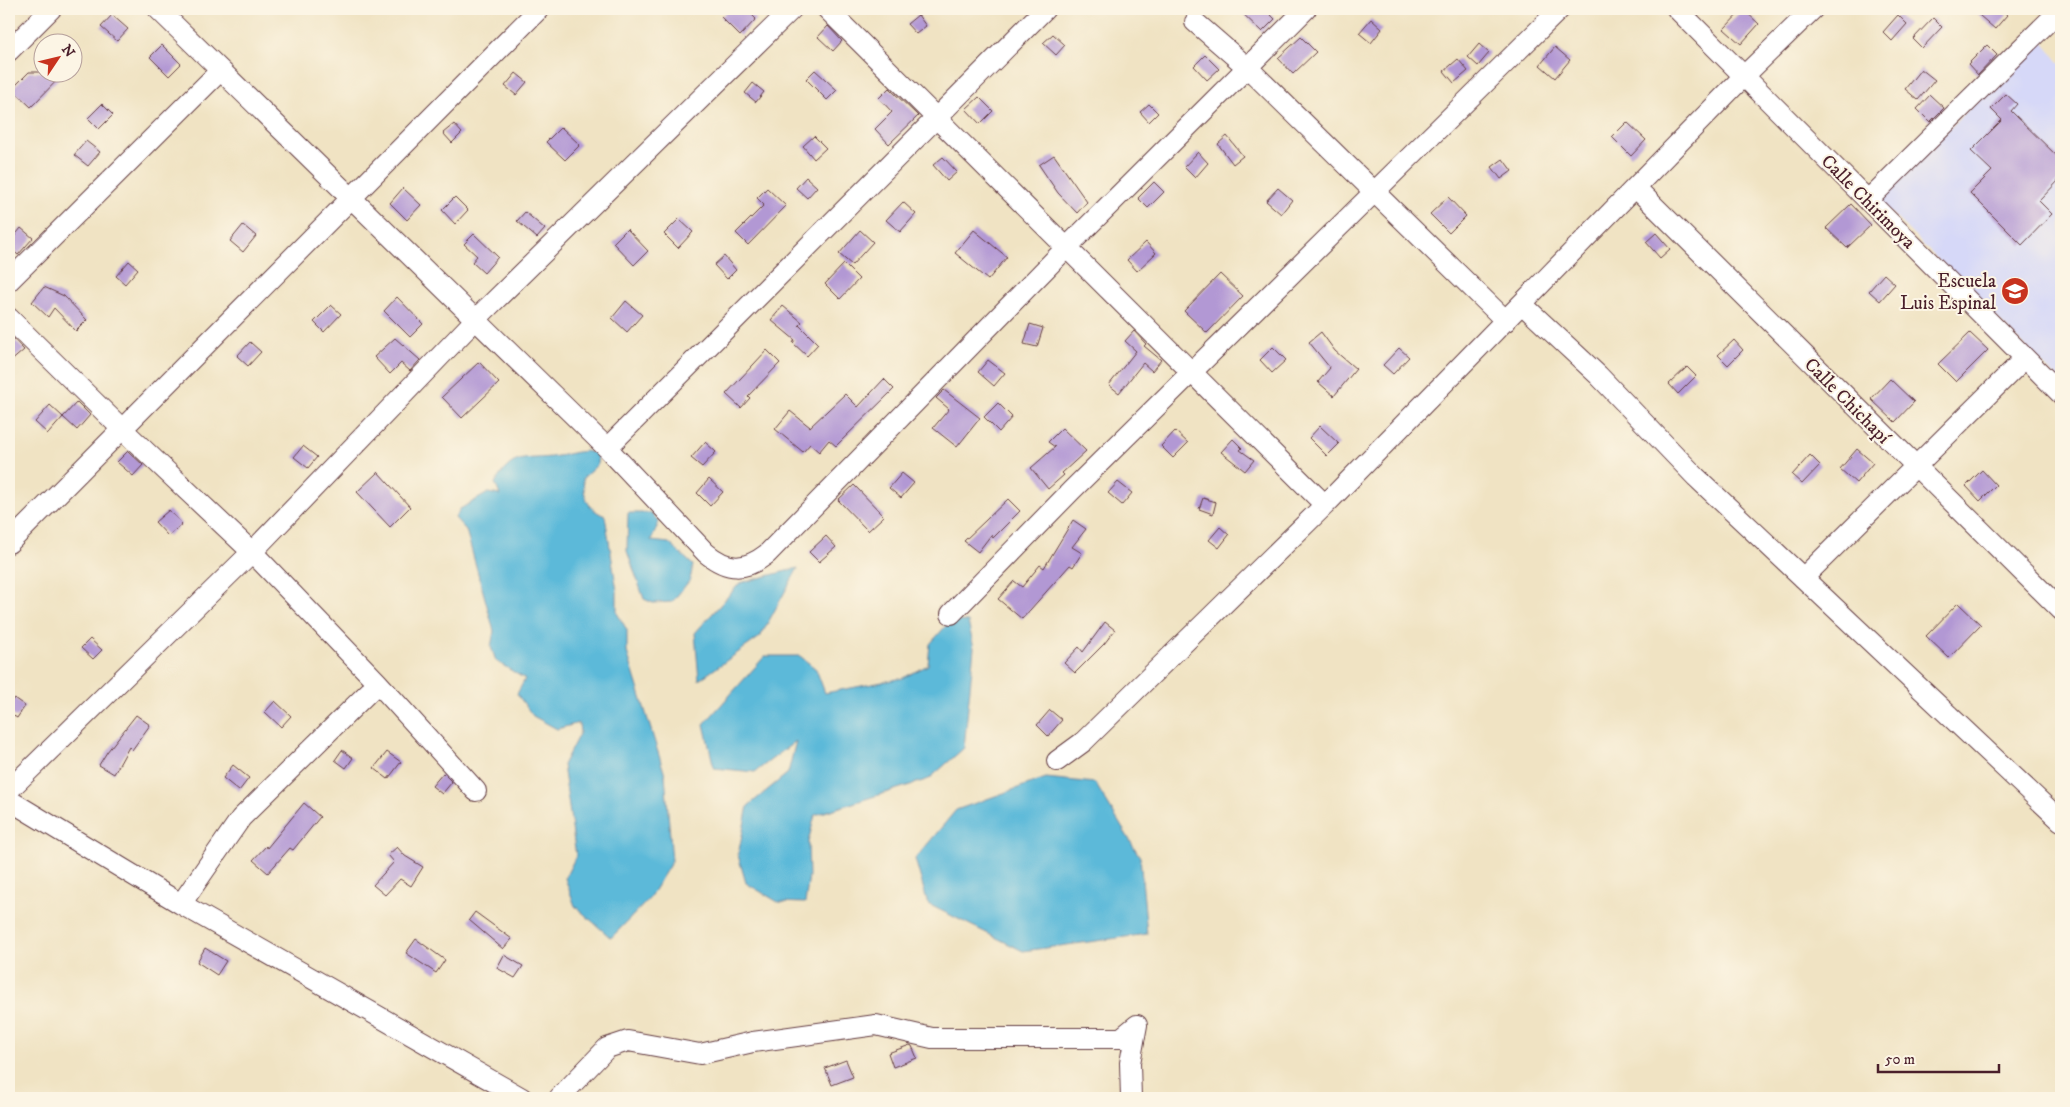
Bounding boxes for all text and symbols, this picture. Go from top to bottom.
north arrow [32,32,82,82]
text: N [57,41,79,61]
street label: Calle Chirimoya [1816,150,1920,254]
place label: Escuela Luis Espinal [1900,270,1996,315]
school or university icon: Escuela Luis Espinal [2000,276,2030,306]
street label: Calle Chichapí [1799,353,1895,450]
scale bar [1878,1042,1999,1074]
text: 50 m [1885,1050,1915,1069]

